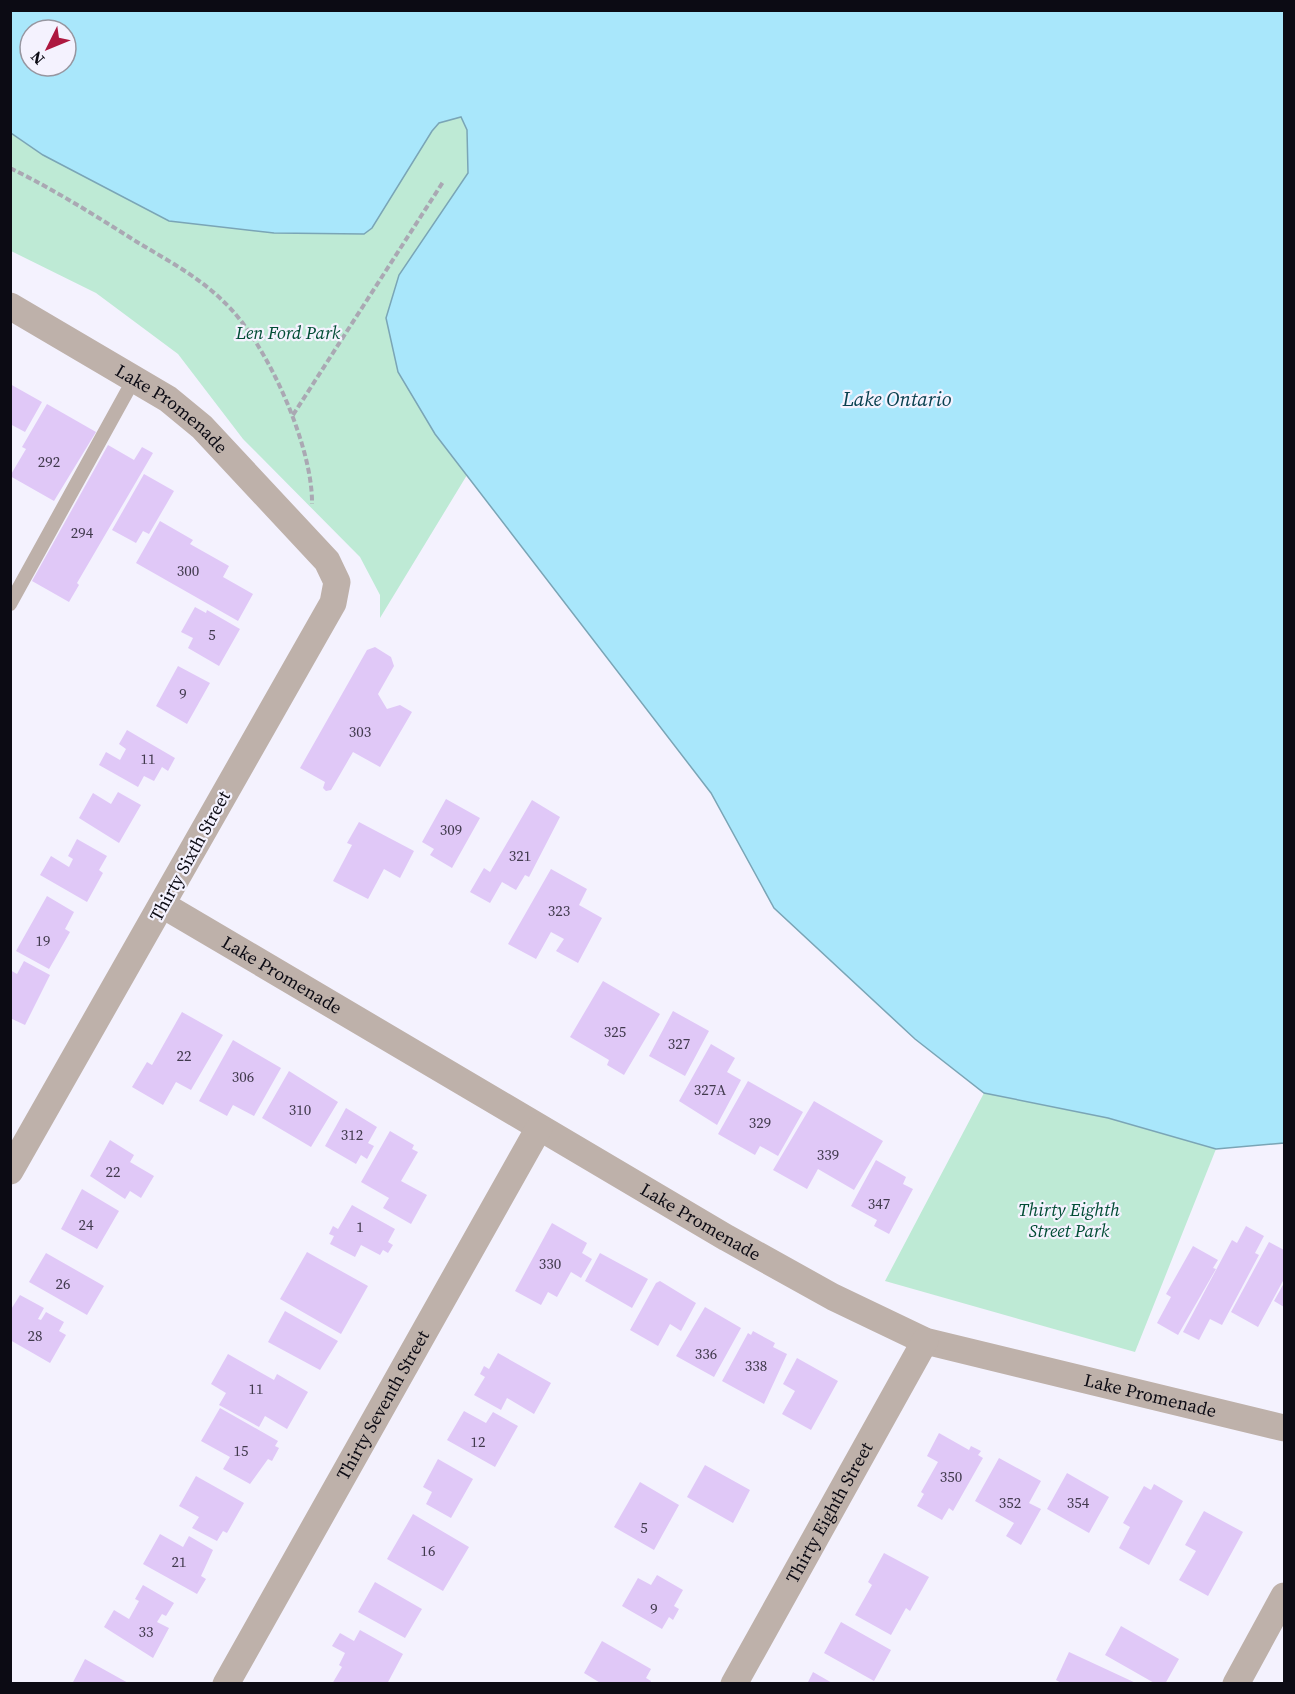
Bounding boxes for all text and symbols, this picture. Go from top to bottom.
north arrow [18,18,78,78]
text: N [25,46,49,70]
park label: Len Ford Park [235,320,341,345]
street label: Lake Promenade [111,358,234,459]
water label: Lake Ontario [841,385,952,413]
house number: 292 [38,451,60,472]
house number: 294 [71,522,94,543]
house number: 300 [177,560,199,581]
house number: 5 [208,624,216,645]
house number: 9 [179,683,187,704]
house number: 303 [349,721,371,742]
house number: 11 [140,748,156,769]
street label: Thirty Sixth Street [143,786,236,926]
house number: 309 [440,819,462,840]
house number: 321 [509,845,531,866]
house number: 323 [548,900,570,921]
house number: 19 [35,930,51,951]
street label: Lake Promenade [217,930,347,1020]
house number: 325 [604,1021,626,1042]
house number: 327 [668,1033,690,1054]
house number: 22 [176,1045,192,1066]
house number: 306 [232,1066,254,1087]
house number: 327A [694,1079,726,1100]
house number: 310 [289,1099,311,1120]
house number: 329 [749,1112,771,1133]
house number: 312 [341,1124,363,1145]
house number: 339 [817,1144,839,1165]
house number: 22 [105,1161,121,1182]
street label: Lake Promenade [636,1177,765,1266]
house number: 347 [868,1193,890,1214]
park label: Thirty Eighth Street Park [1018,1197,1120,1243]
house number: 24 [78,1214,94,1235]
house number: 1 [356,1216,364,1237]
house number: 330 [539,1253,561,1274]
house number: 26 [55,1273,71,1294]
house number: 28 [27,1325,43,1346]
street label: Thirty Seventh Street [330,1325,435,1485]
house number: 336 [695,1343,717,1364]
house number: 338 [745,1355,767,1376]
street label: Lake Promenade [1082,1367,1219,1423]
house number: 11 [248,1378,264,1399]
house number: 12 [470,1431,486,1452]
street label: Thirty Eighth Street [780,1437,878,1588]
house number: 15 [233,1440,249,1461]
house number: 350 [940,1466,962,1487]
house number: 352 [999,1492,1021,1513]
house number: 354 [1067,1492,1090,1513]
house number: 5 [640,1517,648,1538]
house number: 16 [420,1540,436,1561]
house number: 21 [171,1551,187,1572]
house number: 9 [650,1598,658,1619]
house number: 33 [138,1621,154,1642]

